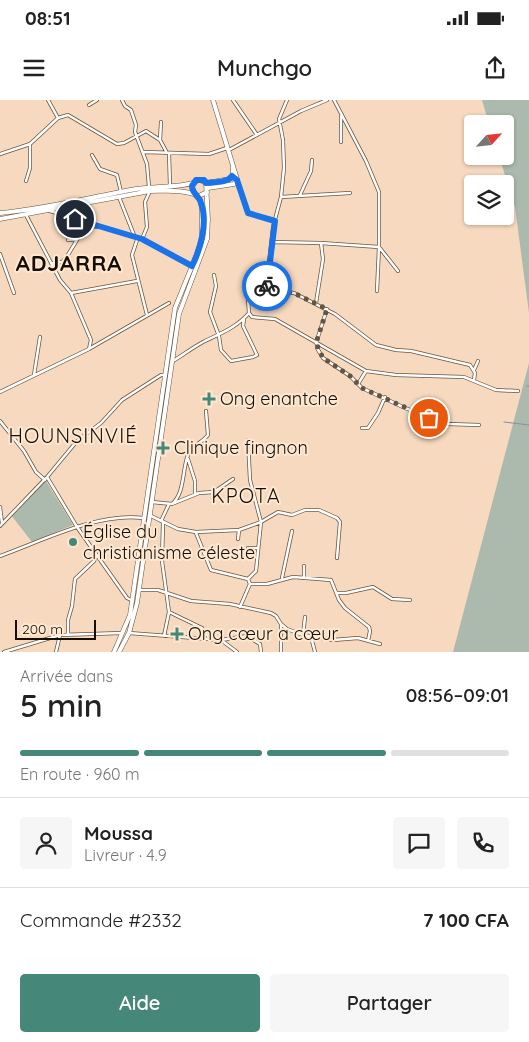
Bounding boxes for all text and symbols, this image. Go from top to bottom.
text: 08:51 [25,6,71,30]
icon: menu [20,54,48,82]
text: Munchgo [217,54,312,82]
icon: share [481,54,509,82]
north arrow [464,115,514,165]
map controls [464,115,514,225]
button: layers [464,175,514,225]
pin [54,198,96,240]
icon: home [61,205,89,233]
district label: ADJARRA [16,249,122,277]
courier [242,261,292,311]
icon: bike [253,272,281,300]
place label: Ong enantche [220,387,338,410]
marker: Ong enantche [202,392,216,406]
pin [408,397,450,439]
icon: bag [415,404,443,432]
district label: HOUNSINVIÉ [9,423,138,448]
place label: Clinique fingnon [174,436,308,459]
marker: Clinique fingnon [156,441,170,455]
district label: KPOTA [211,483,281,508]
place label: Église du christianisme céleste [83,520,255,564]
marker: Église du christianisme céleste [67,536,79,548]
scale bar [15,617,96,640]
text: 200 m [22,620,63,638]
place label: Ong cœur a cœur [188,622,339,645]
marker: Ong cœur a cœur [170,627,184,641]
text: Arrivée dans [20,666,113,686]
text: 08:56–09:01 [406,683,509,707]
text: 5 min [20,685,103,725]
text: En route · 960 m [20,764,140,784]
button: person [20,817,72,869]
button: chat [393,817,445,869]
button: phone [457,817,509,869]
text: Moussa [84,821,153,845]
text: Livreur · 4.9 [84,845,167,865]
text: Commande #2332 [20,908,182,932]
text: 7 100 CFA [423,908,509,932]
button: Aide [20,974,260,1032]
button: Partager [270,974,509,1032]

